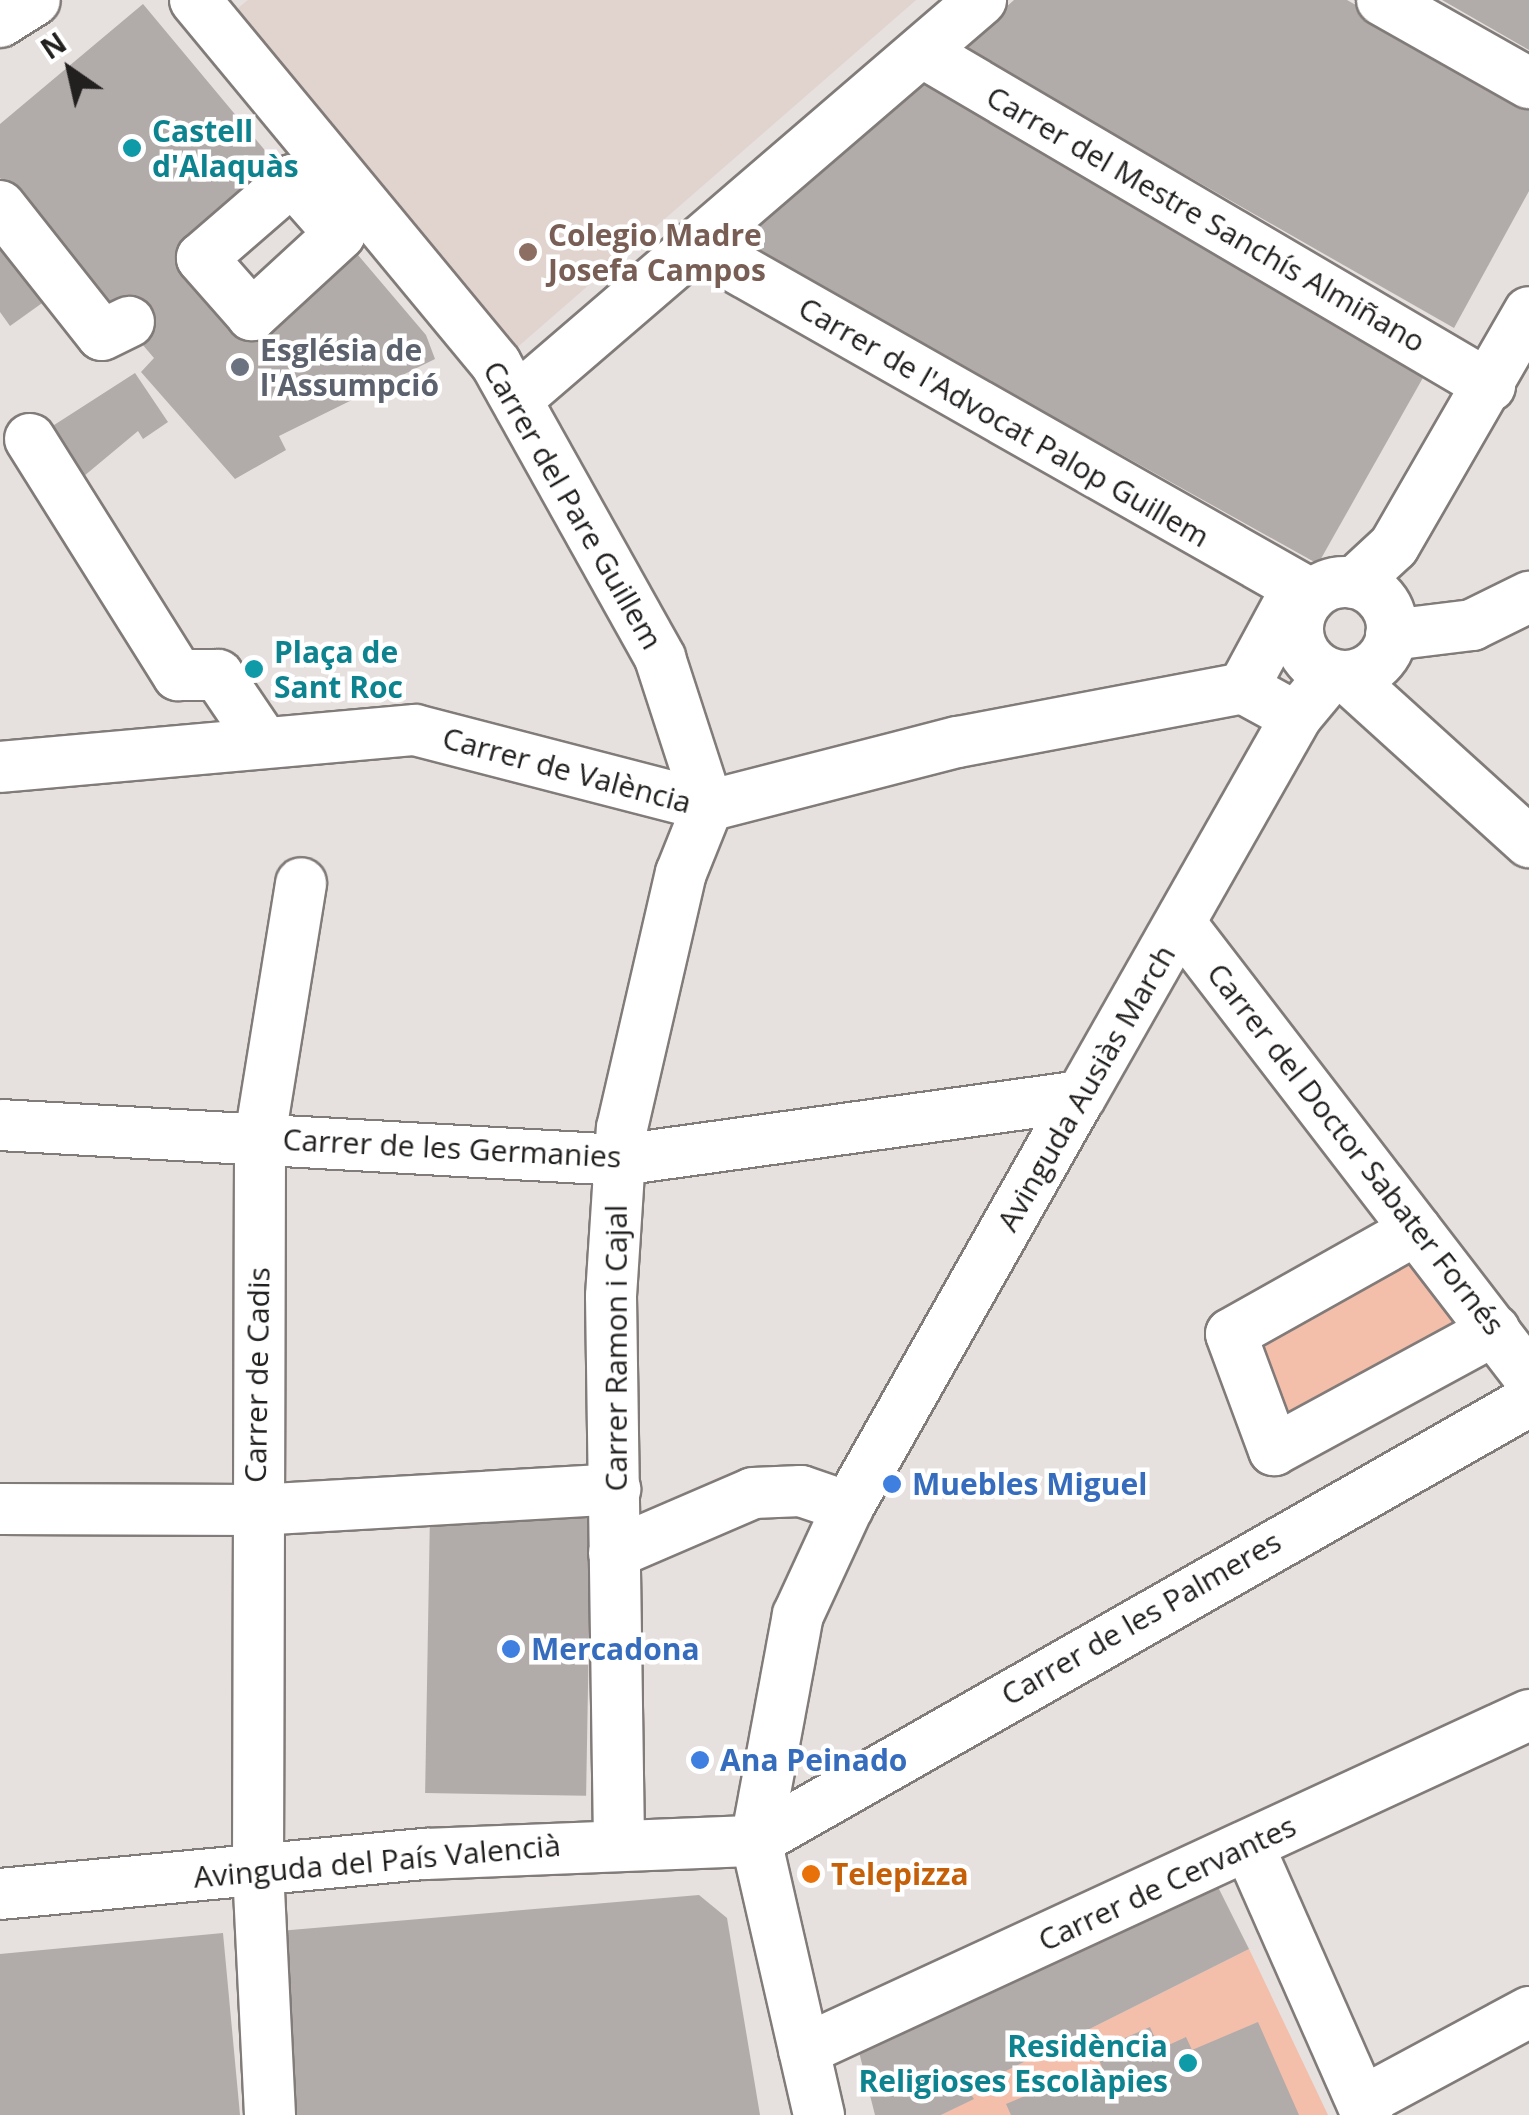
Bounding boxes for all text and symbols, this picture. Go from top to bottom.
north arrow [20,20,120,120]
text: N [33,23,73,67]
street label: Carrer del Mestre Sanchís Almiñano [980,78,1432,360]
place label: Castell d'Alaquàs [152,113,299,184]
marker: Castell d'Alaquàs [121,137,143,159]
place label: Colegio Madre Josefa Campos [548,217,766,288]
marker: Colegio Madre Josefa Campos [517,241,539,263]
street label: Carrer de l'Advocat Palop Guillem [792,289,1216,555]
place label: Església de l'Assumpció [260,332,439,402]
street label: Carrer del Pare Guillem [476,355,670,655]
marker: Església de l'Assumpció [229,356,251,378]
place label: Plaça de Sant Roc [274,634,403,704]
marker: Plaça de Sant Roc [243,658,265,680]
street label: Carrer de València [439,719,695,821]
street label: Avinguda Ausiàs March [989,939,1183,1237]
street label: Carrer del Doctor Sabater Fornés [1200,956,1512,1342]
street label: Carrer de les Germanies [282,1121,622,1175]
street label: Carrer Ramon i Cajal [598,1205,634,1491]
street label: Carrer de Cadis [237,1267,277,1483]
place label: Muebles Miguel [912,1466,1147,1502]
marker: Muebles Miguel [881,1473,903,1495]
street label: Carrer de les Palmeres [995,1523,1287,1713]
place label: Mercadona [531,1631,700,1667]
marker: Mercadona [500,1638,522,1660]
place label: Ana Peinado [720,1742,907,1778]
marker: Ana Peinado [689,1749,711,1771]
street label: Carrer de Cervantes [1033,1808,1301,1958]
street label: Avinguda del País Valencià [192,1827,562,1895]
place label: Telepizza [831,1856,969,1892]
marker: Telepizza [800,1863,822,1885]
place label: Residència Religioses Escolàpies [858,2028,1168,2098]
marker: Residència Religioses Escolàpies [1177,2052,1199,2074]

